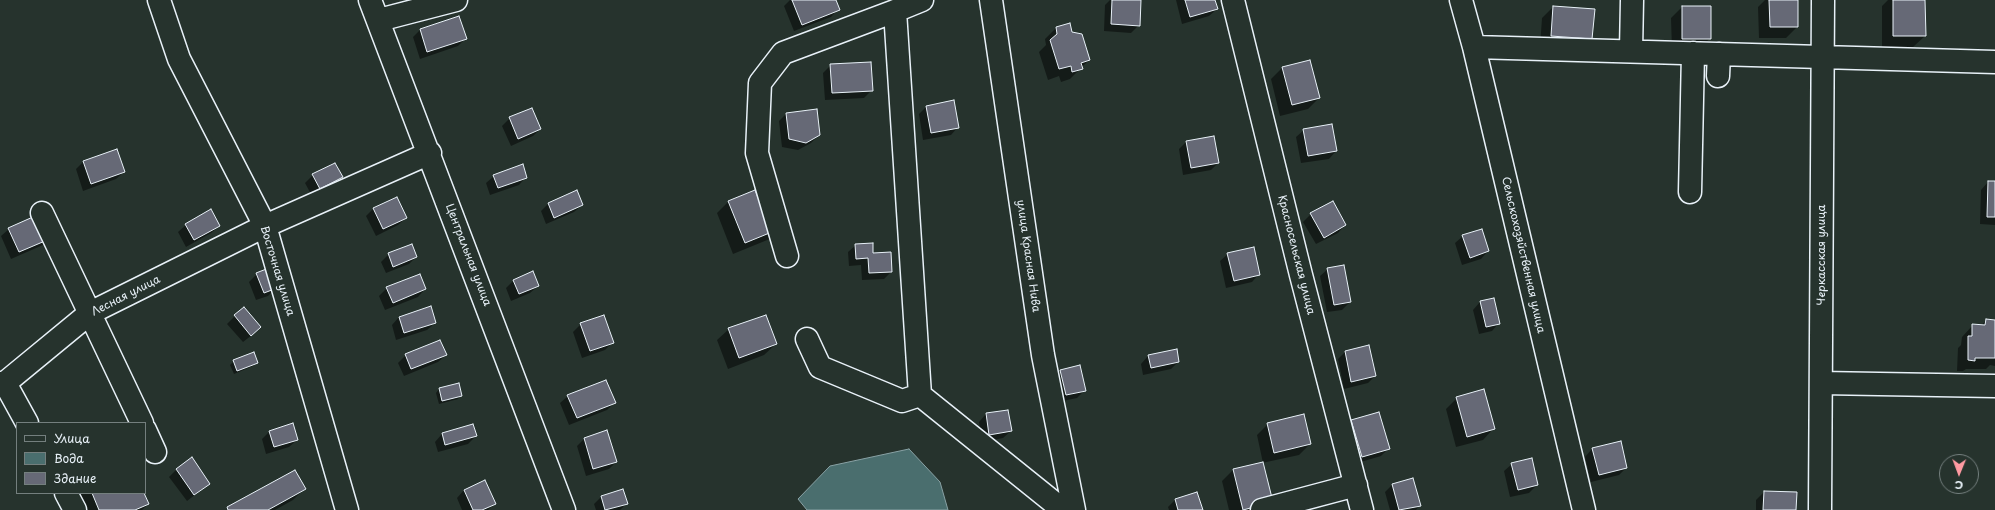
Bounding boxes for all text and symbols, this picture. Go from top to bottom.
street label: Сельскохозяйственная улица [1499,176,1547,334]
street label: Красносельская улица [1275,194,1317,316]
street label: улица Красная Нива [1014,199,1042,313]
street label: Центральная улица [442,202,494,308]
street label: Черкасская улица [1815,205,1829,305]
street label: Восточная улица [257,224,297,318]
street label: Лесная улица [89,273,163,319]
legend [16,422,146,494]
text: Улица [54,429,90,447]
text: Вода [54,449,84,467]
north arrow [1939,454,1979,494]
text: Здание [54,469,96,487]
text: С [1955,477,1963,494]

